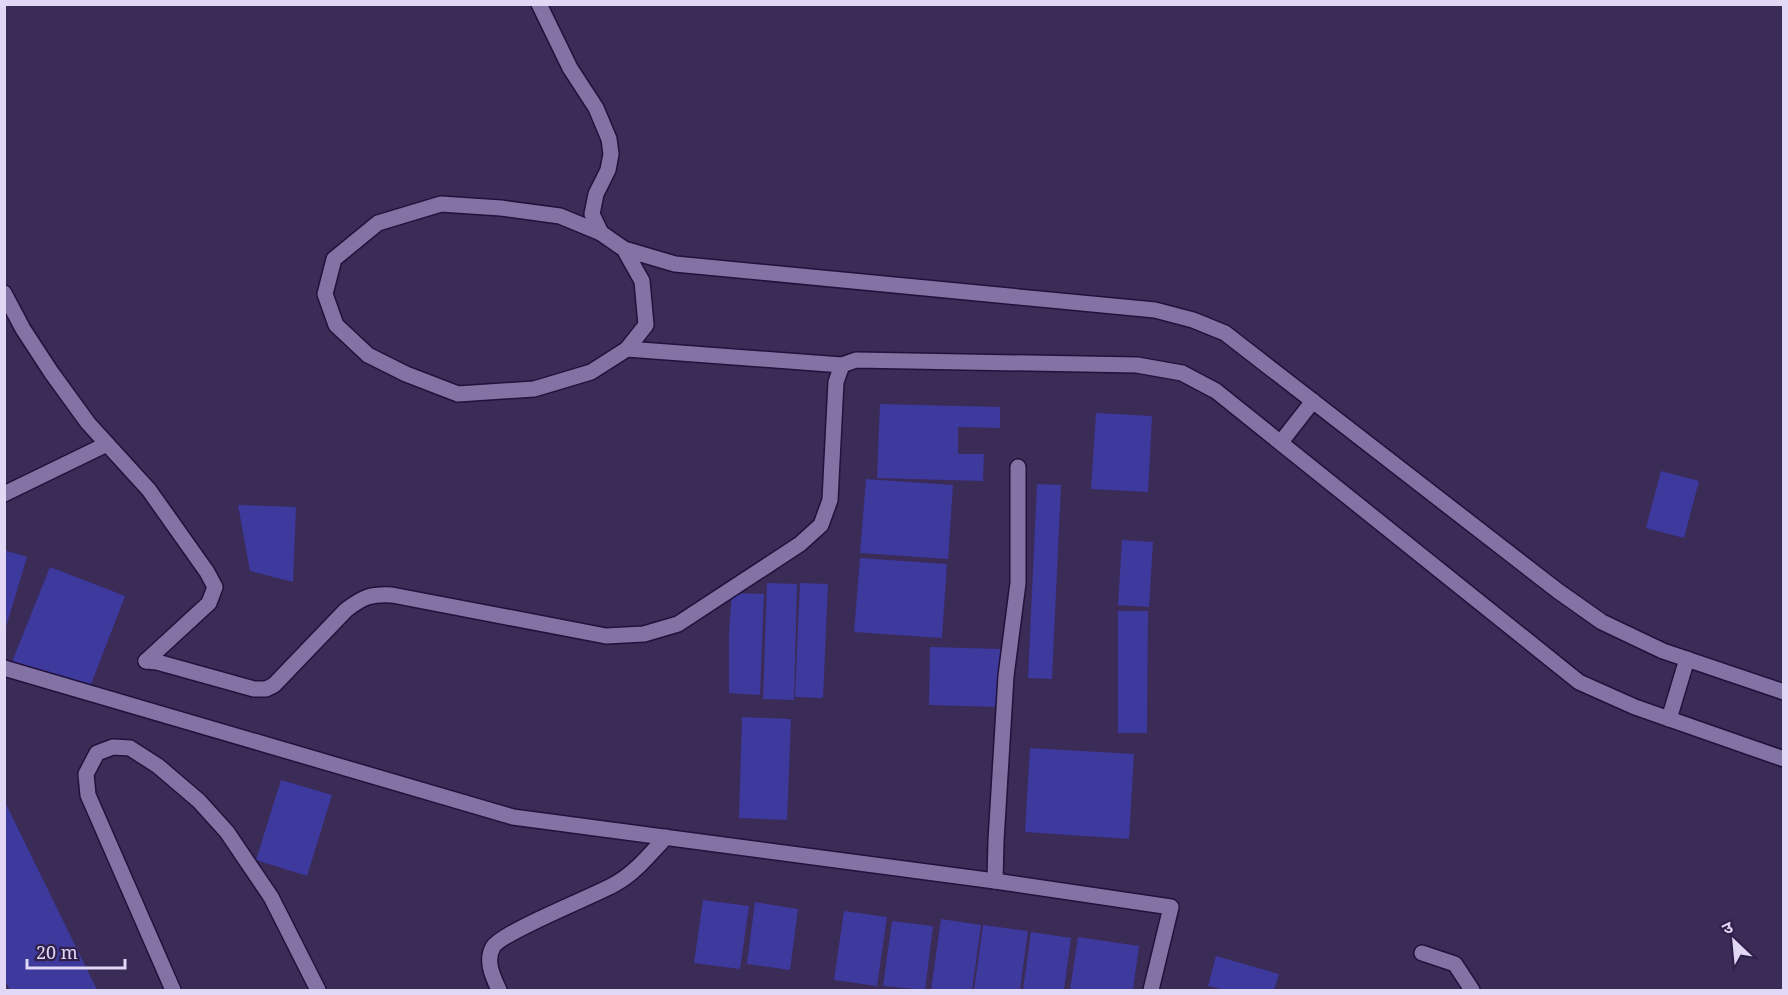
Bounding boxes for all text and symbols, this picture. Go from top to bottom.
north arrow [1704,911,1764,971]
text: उ [1718,915,1737,939]
scale bar [27,932,124,970]
text: 20 m [36,940,78,964]

